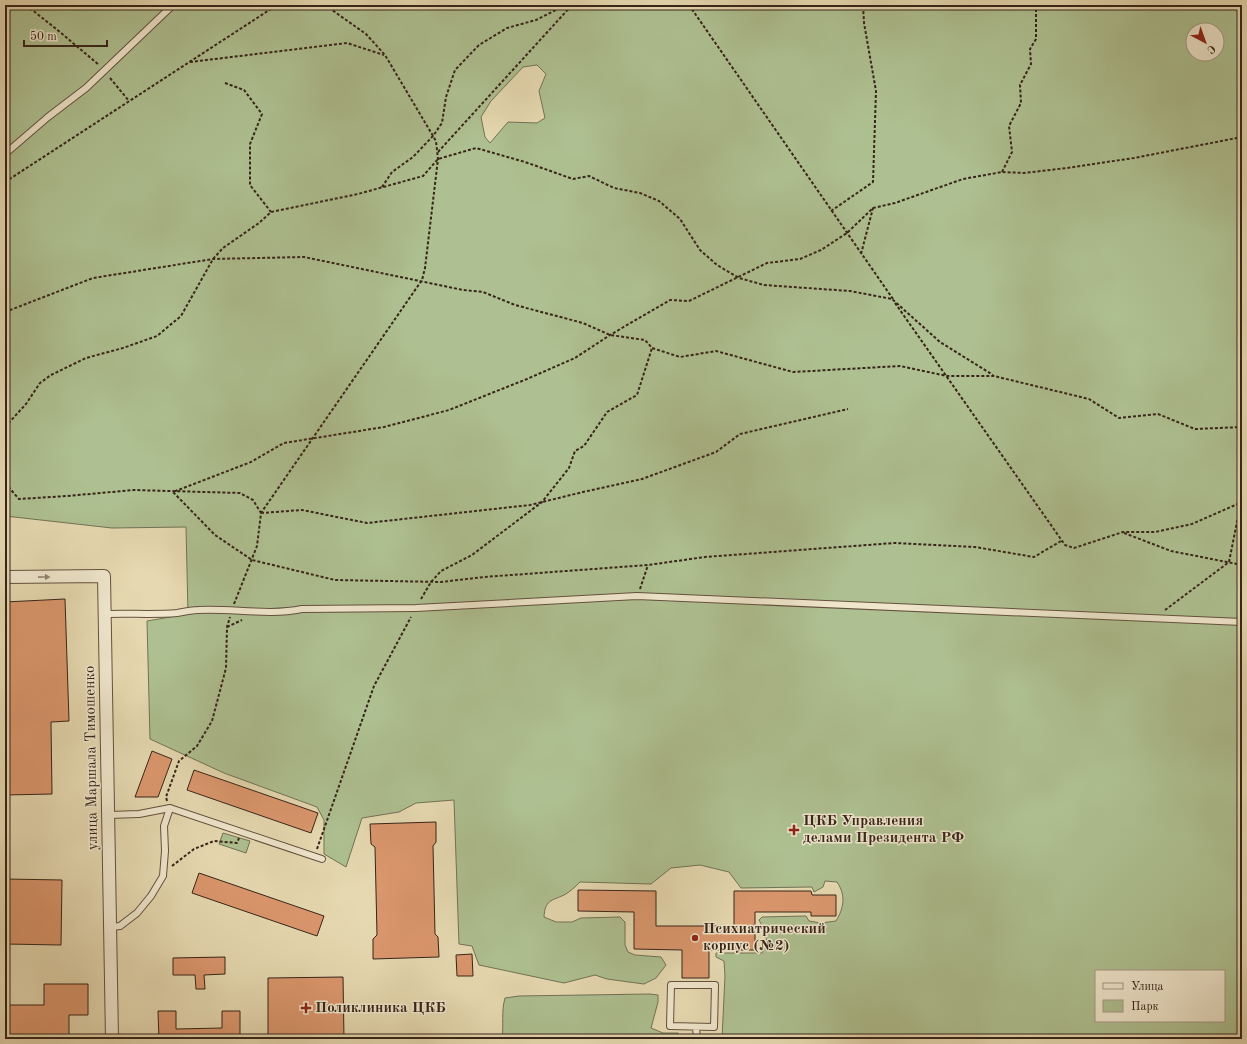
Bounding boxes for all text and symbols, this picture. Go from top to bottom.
scale bar [24,22,107,48]
north arrow [1185,22,1225,62]
text: 50 m [30,30,57,43]
text: С [1204,42,1217,55]
one-way arrow [38,574,51,580]
street label: улица Маршала Тимошенко [83,666,101,850]
place label: ЦКБ Управления делами Президента РФ [803,814,964,846]
marker: ЦКБ Управления делами Президента РФ [788,824,800,836]
place label: Психиатрический корпус (№2) [703,922,826,954]
marker: Психиатрический корпус (№2) [690,933,700,943]
legend [1095,970,1225,1022]
text: Улица [1131,981,1164,993]
place label: Поликлиника ЦКБ [315,1001,446,1016]
text: Парк [1131,1001,1159,1013]
marker: Поликлиника ЦКБ [300,1002,312,1014]

